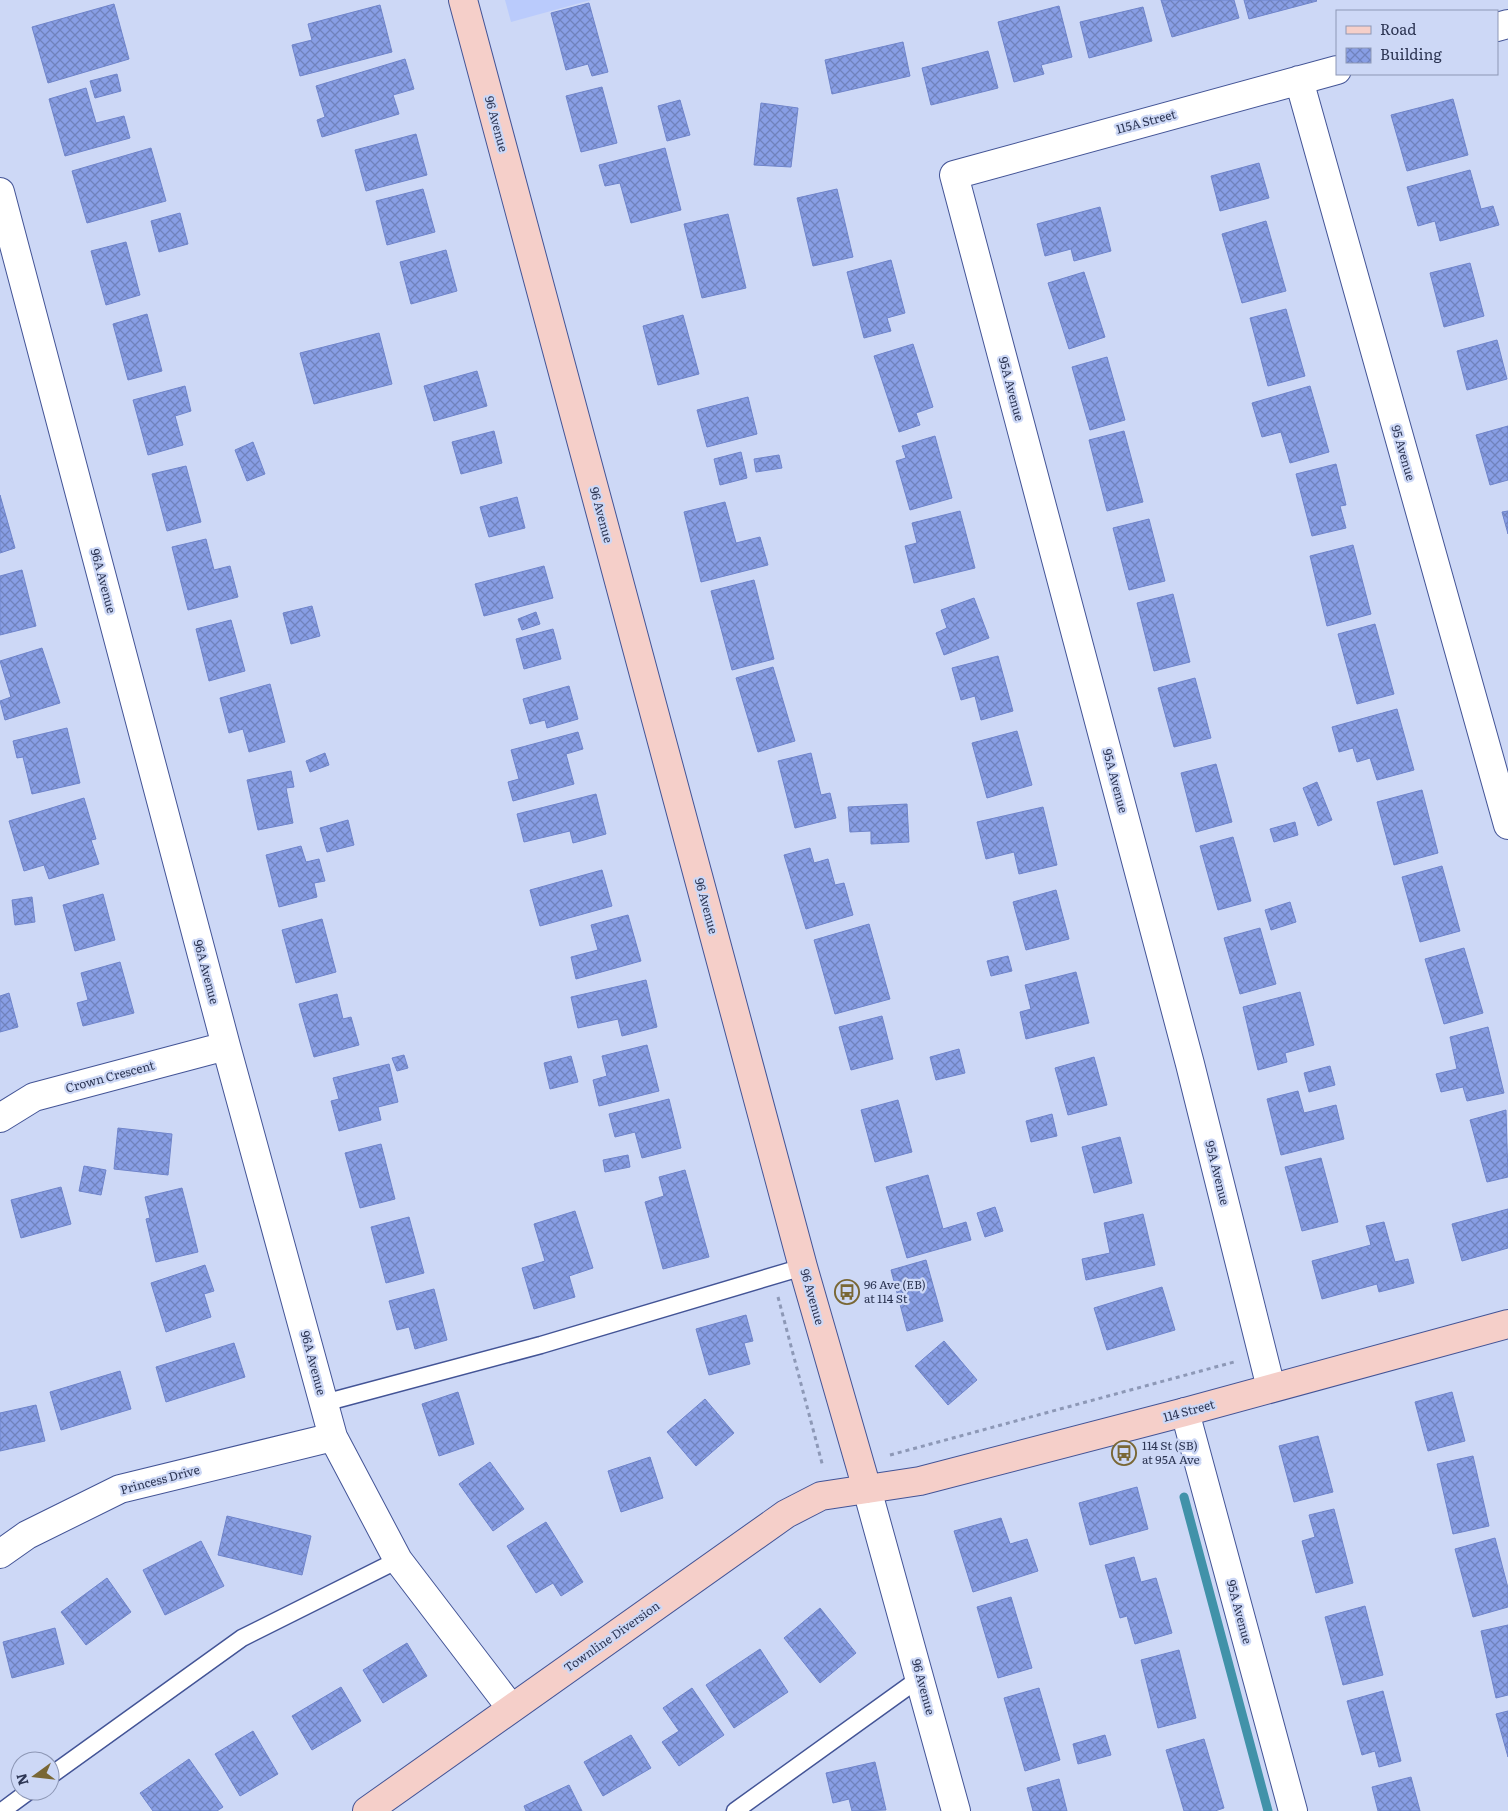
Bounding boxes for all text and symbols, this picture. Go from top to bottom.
legend [1336,10,1498,75]
text: Road [1380,17,1416,40]
text: Building [1380,42,1442,65]
street label: 96 Avenue [481,94,513,154]
street label: 115A Street [1114,104,1178,138]
street label: 95A Avenue [995,355,1029,423]
street label: 95 Avenue [1387,423,1420,483]
street label: 96 Avenue [586,485,618,545]
street label: 96A Avenue [87,546,121,615]
street label: 95A Avenue [1099,747,1133,815]
street label: 96 Avenue [691,876,723,936]
street label: 96A Avenue [190,937,224,1006]
street label: Crown Crescent [63,1055,156,1097]
street label: 95A Avenue [1201,1139,1235,1207]
street label: 96 Avenue [796,1267,830,1327]
place label: 96 Ave (EB) at 114 St [864,1275,926,1307]
bus stop icon: 96 Ave (EB) at 114 St [834,1279,860,1305]
street label: 96A Avenue [297,1328,331,1397]
street label: 114 Street [1161,1394,1217,1426]
place label: 114 St (SB) at 95A Ave [1142,1436,1200,1468]
bus stop icon: 114 St (SB) at 95A Ave [1111,1440,1137,1466]
street label: Princess Drive [118,1460,201,1498]
street label: 95A Avenue [1223,1578,1257,1646]
street label: Townline Diversion [560,1596,663,1676]
street label: 96 Avenue [908,1657,940,1717]
north arrow [10,1751,60,1801]
text: N [10,1771,33,1788]

